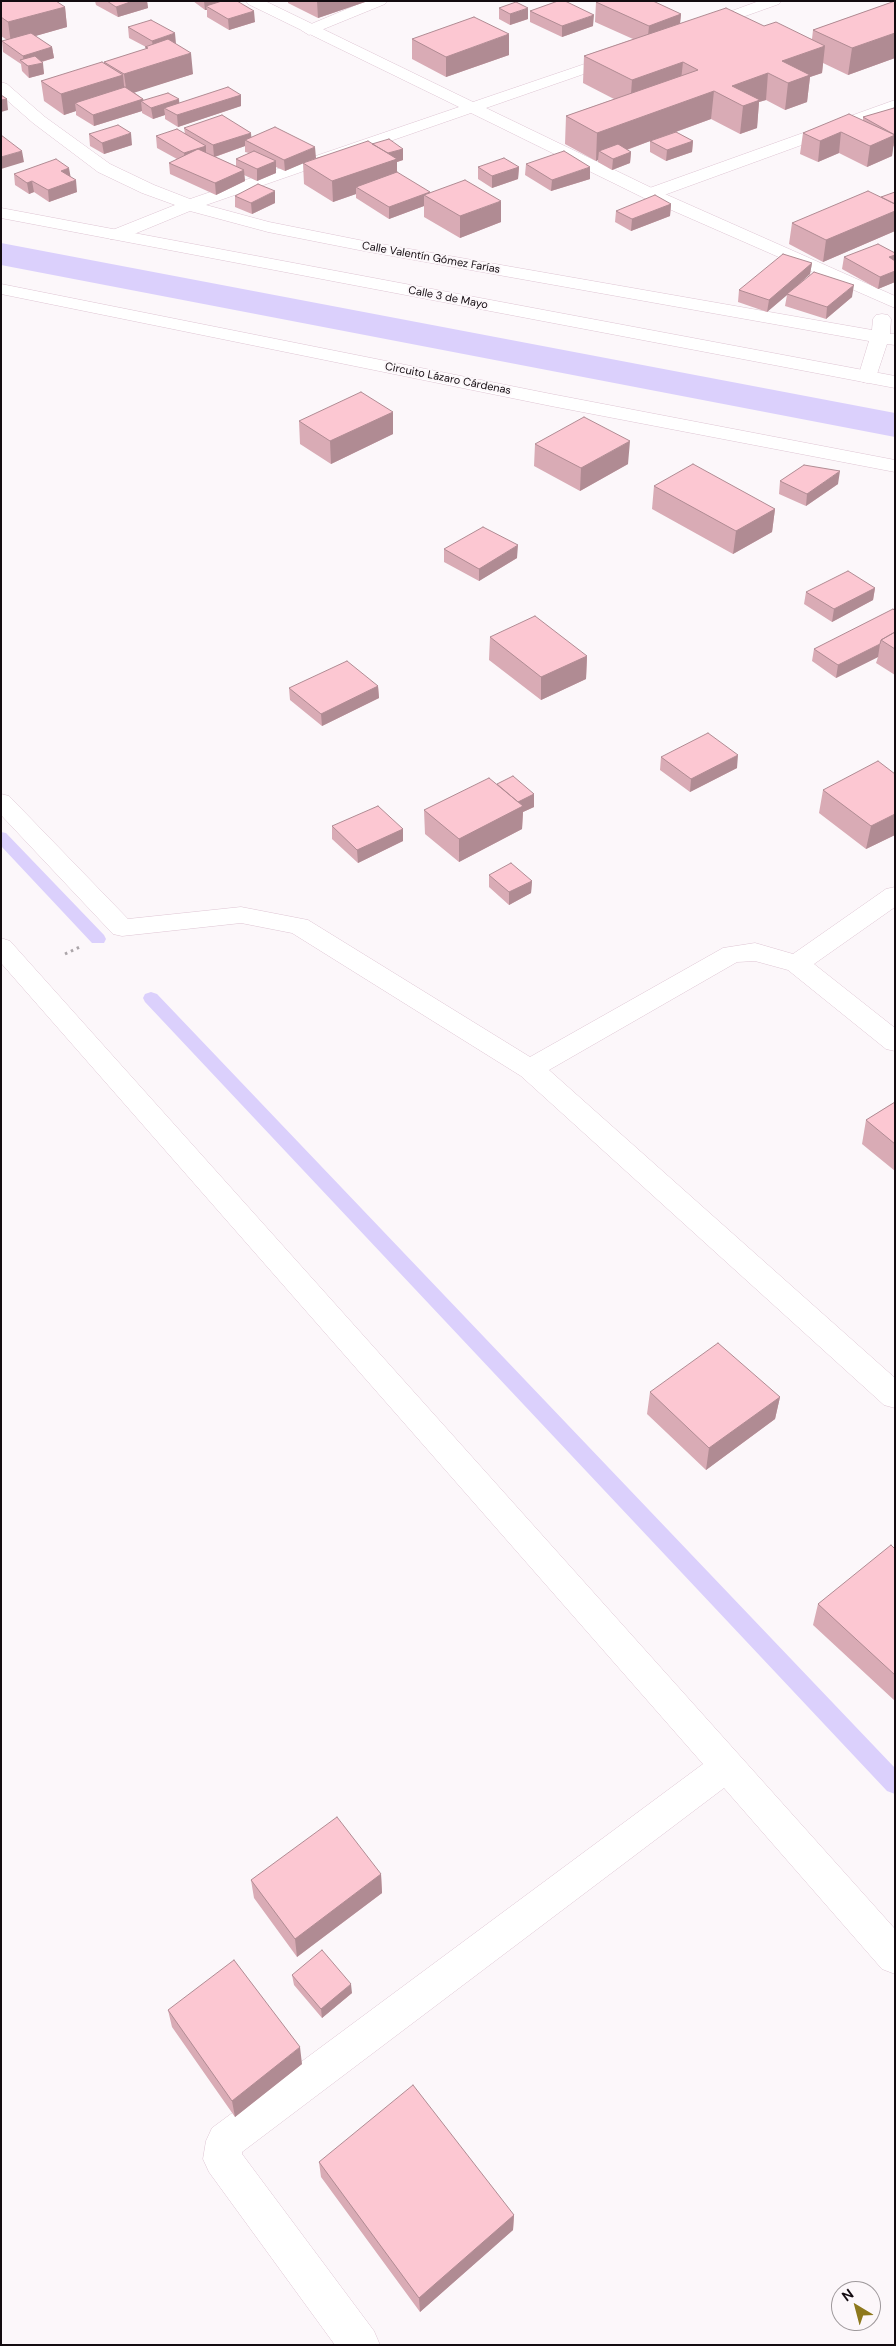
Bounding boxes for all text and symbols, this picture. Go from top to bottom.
street label: Calle Valentín Gómez Farías [361,239,501,277]
street label: Calle 3 de Mayo [407,284,489,312]
street label: Circuito Lázaro Cárdenas [384,360,512,398]
north arrow [831,2281,881,2331]
text: N [838,2285,857,2305]

